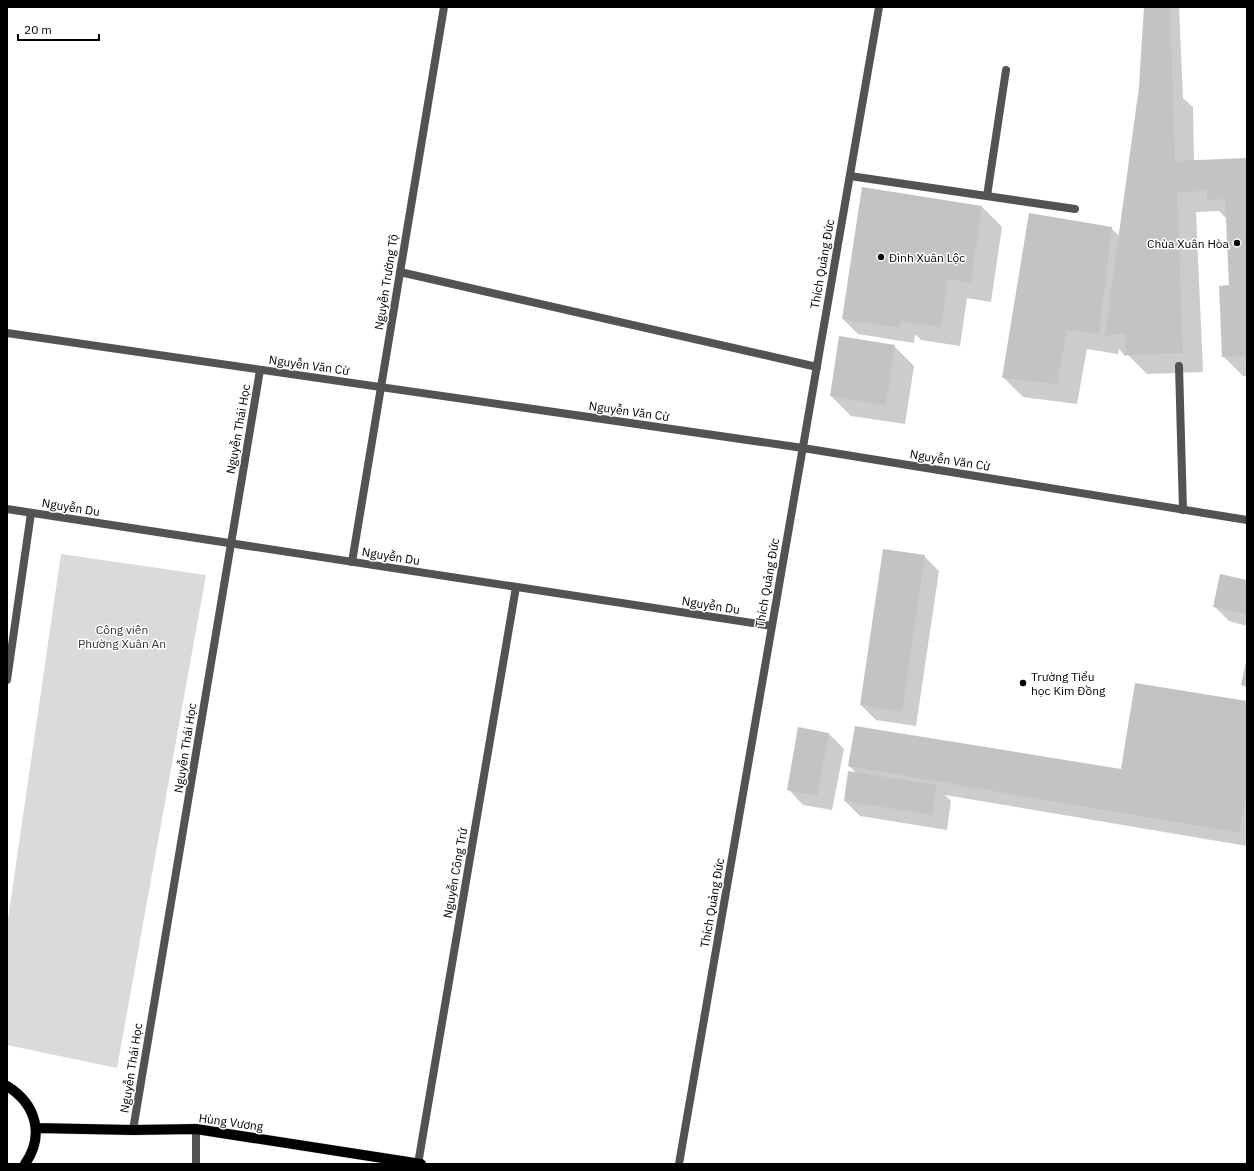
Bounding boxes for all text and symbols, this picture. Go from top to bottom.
scale bar [18,16,99,42]
text: 20 m [24,22,52,37]
street label: Thích Quảng Đức [807,218,837,310]
street label: Nguyễn Trường Tộ [371,233,401,331]
place label: Chùa Xuân Hòa [1147,236,1230,251]
marker: Chùa Xuân Hòa [1232,238,1242,248]
place label: Đình Xuân Lộc [889,250,965,265]
marker: Đình Xuân Lộc [876,252,886,262]
street label: Nguyễn Văn Cừ [268,352,350,378]
street label: Nguyễn Thái Học [223,383,253,475]
street label: Nguyễn Văn Cừ [588,398,670,424]
street label: Nguyễn Văn Cừ [909,446,991,474]
street label: Nguyễn Du [41,495,101,519]
street label: Thích Quảng Đức [752,537,782,629]
street label: Nguyễn Du [361,544,421,568]
street label: Nguyễn Du [681,593,741,617]
park label: Công viên Phường Xuân An [78,622,166,651]
place label: Trường Tiểu học Kim Đồng [1031,669,1106,698]
marker: Trường Tiểu học Kim Đồng [1018,678,1028,688]
street label: Nguyễn Thái Học [170,702,200,794]
street label: Nguyễn Công Trứ [440,826,470,919]
street label: Thích Quảng Đức [697,857,727,949]
street label: Nguyễn Thái Học [116,1022,146,1114]
street label: Hùng Vương [198,1110,265,1134]

